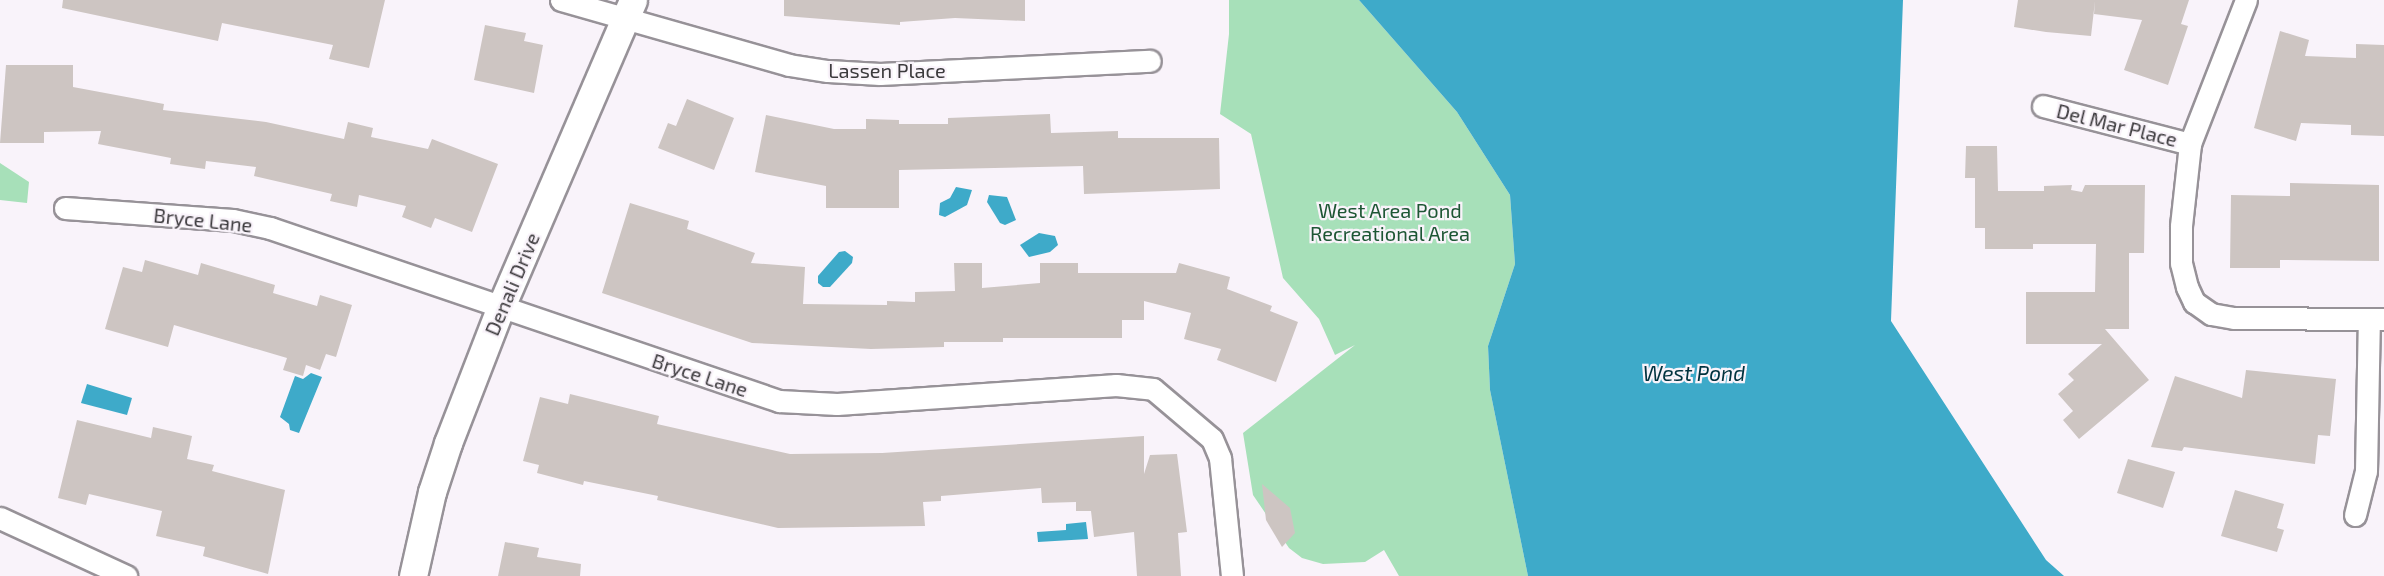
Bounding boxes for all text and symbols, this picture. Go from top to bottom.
street label: Lassen Place [828,58,946,82]
street label: Del Mar Place [2054,98,2180,152]
park label: West Area Pond Recreational Area [1309,199,1471,246]
street label: Bryce Lane [152,203,254,237]
street label: Denali Drive [480,229,544,339]
street label: Bryce Lane [649,348,751,402]
water label: West Pond [1643,360,1745,386]

